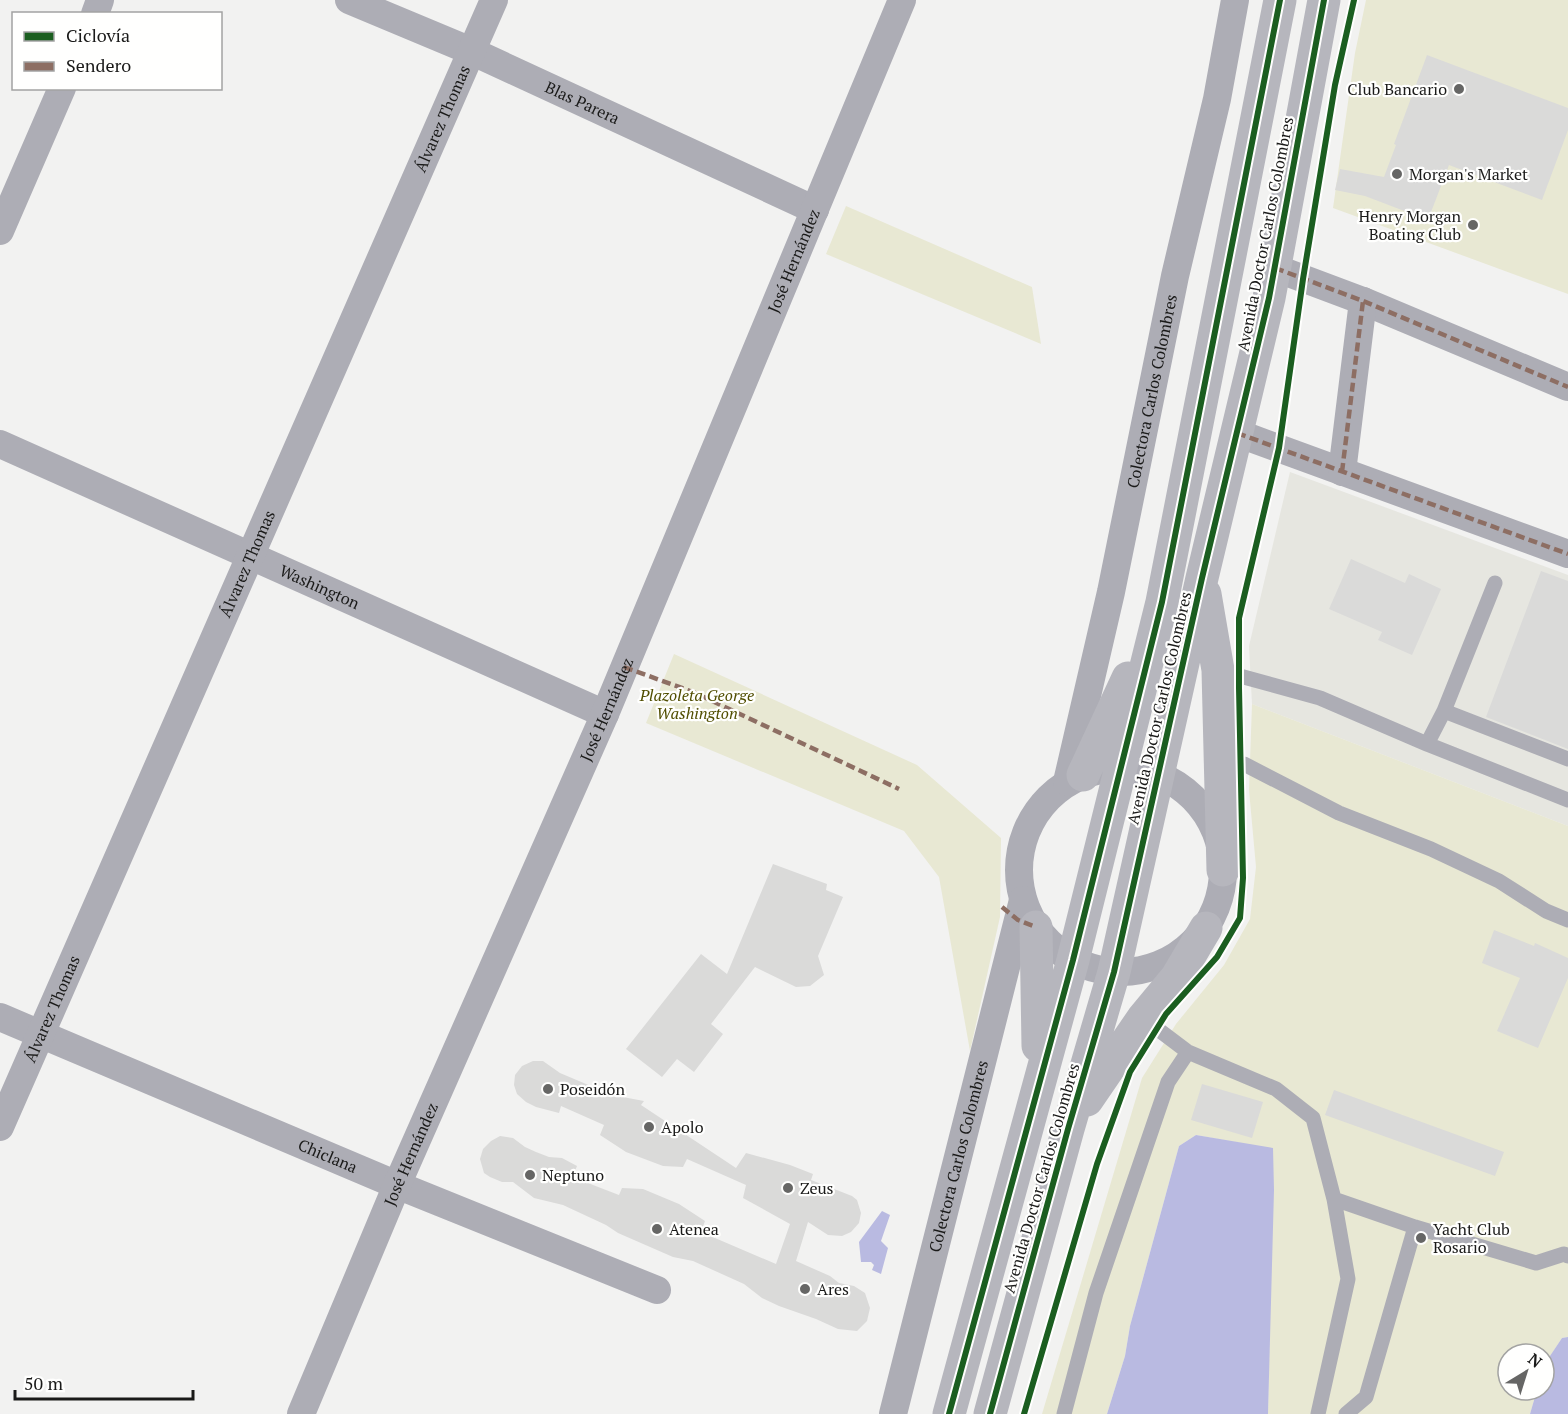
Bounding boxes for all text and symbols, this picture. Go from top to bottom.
legend [12,12,222,90]
text: Ciclovía [66,23,130,47]
text: Sendero [66,53,131,77]
street label: Álvarez Thomas [409,62,475,176]
street label: Blas Parera [542,76,623,129]
place label: Club Bancario [1347,78,1447,100]
marker: Club Bancario [1452,82,1466,96]
street label: Avenida Doctor Carlos Colombres [1231,115,1299,353]
place label: Morgan's Market [1409,163,1528,185]
marker: Morgan's Market [1390,167,1404,181]
street label: José Hernández [762,205,825,316]
place label: Henry Morgan Boating Club [1359,205,1461,245]
marker: Henry Morgan Boating Club [1466,218,1480,232]
street label: Colectora Carlos Colombres [1121,292,1182,490]
street label: Álvarez Thomas [214,507,280,621]
street label: Washington [276,559,364,614]
street label: Avenida Doctor Carlos Colombres [1121,589,1197,827]
street label: José Hernández [575,654,638,765]
park label: Plazoleta George Washington [639,684,754,724]
street label: Álvarez Thomas [19,952,85,1066]
street label: Colectora Carlos Colombres [923,1058,993,1254]
street label: Avenida Doctor Carlos Colombres [998,1060,1084,1296]
place label: Poseidón [560,1078,625,1100]
marker: Poseidón [541,1082,555,1096]
street label: José Hernández [378,1099,443,1209]
place label: Apolo [661,1116,704,1138]
marker: Apolo [642,1120,656,1134]
street label: Chiclana [295,1133,361,1178]
place label: Neptuno [542,1164,604,1186]
marker: Neptuno [523,1168,537,1182]
place label: Zeus [800,1177,834,1199]
marker: Zeus [781,1181,795,1195]
place label: Atenea [669,1218,719,1240]
place label: Yacht Club Rosario [1433,1218,1510,1258]
marker: Atenea [650,1222,664,1236]
marker: Yacht Club Rosario [1414,1231,1428,1245]
place label: Ares [817,1278,849,1300]
marker: Ares [798,1282,812,1296]
north arrow [1496,1342,1556,1402]
text: N [1524,1348,1547,1373]
scale bar [15,1363,194,1401]
text: 50 m [24,1371,64,1395]

